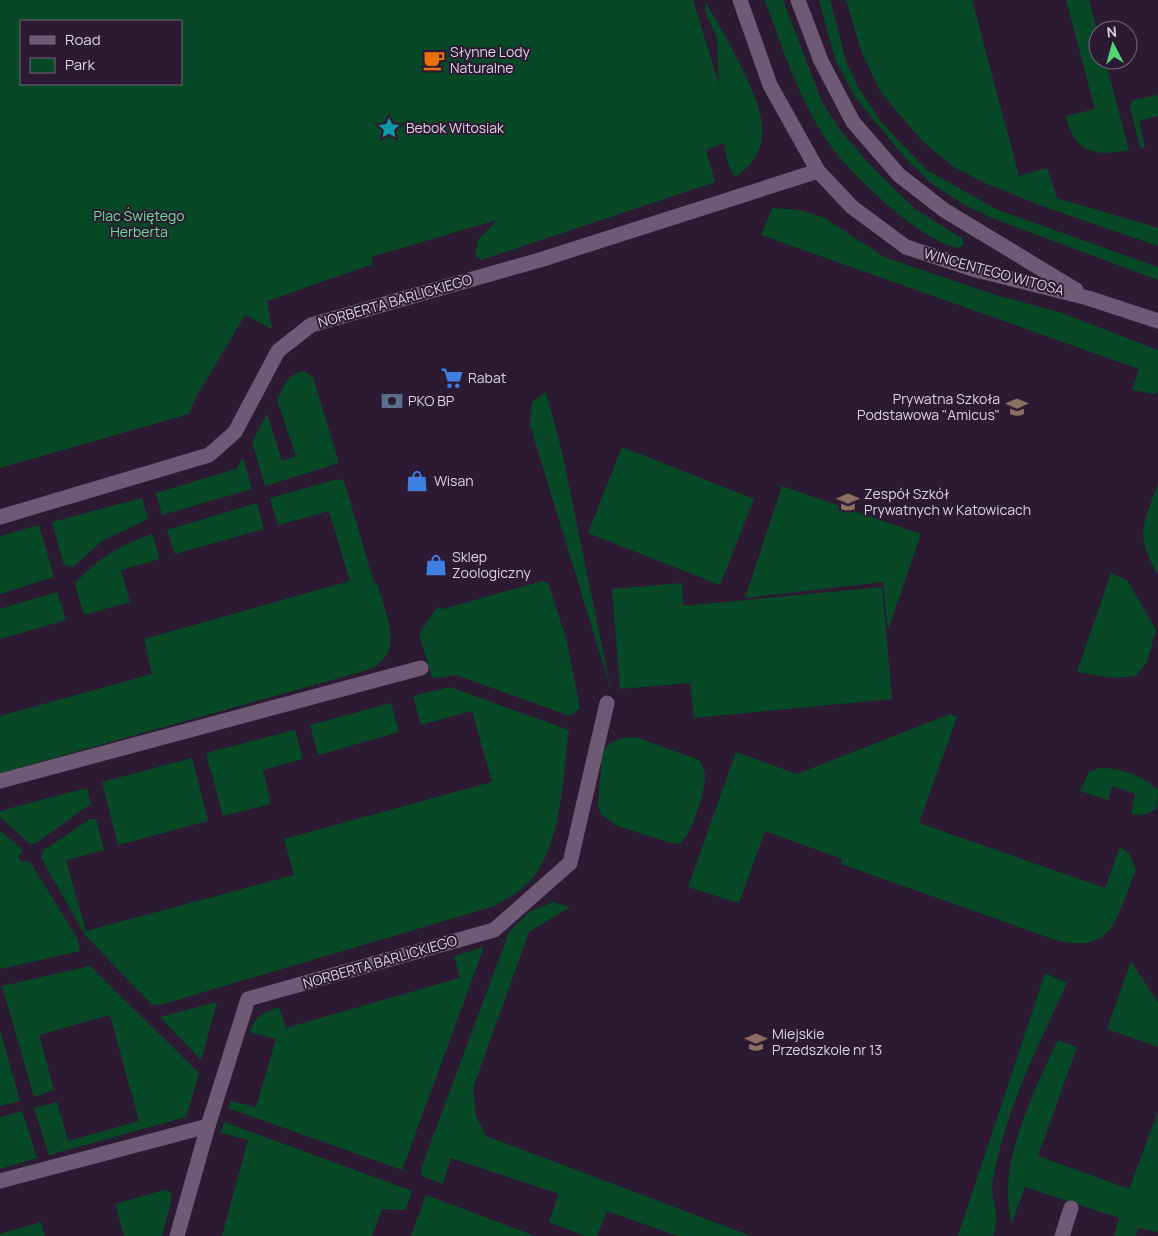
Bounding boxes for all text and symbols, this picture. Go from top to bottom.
legend [20,20,182,85]
north arrow [1088,20,1138,70]
text: N [1106,22,1118,42]
text: Road [65,29,101,50]
place label: Słynne Lody Naturalne [450,42,531,77]
cafe icon: Słynne Lody Naturalne [421,47,447,73]
text: Park [65,54,95,75]
place icon: Bebok Witosiak [376,115,402,141]
place label: Bebok Witosiak [406,118,505,137]
park label: Plac Świętego Herberta [94,206,184,241]
street label: WINCENTEGO WITOSA [922,244,1067,299]
street label: NORBERTA BARLICKIEGO [316,269,474,332]
supermarket icon: Rabat [439,365,465,391]
place label: Rabat [468,368,507,387]
bank icon: PKO BP [379,388,405,414]
place label: Prywatna Szkoła Podstawowa "Amicus" [857,389,1000,424]
place label: PKO BP [408,391,455,410]
school or university icon: Prywatna Szkoła Podstawowa "Amicus" [1004,394,1030,420]
shop icon: Wisan [404,468,430,494]
place label: Wisan [434,471,474,490]
place label: Zespół Szkół Prywatnych w Katowicach [864,484,1031,519]
school or university icon: Zespół Szkół Prywatnych w Katowicach [835,489,861,515]
place label: Sklep Zoologiczny [452,547,531,582]
shop icon: Sklep Zoologiczny [423,552,449,578]
street label: NORBERTA BARLICKIEGO [301,930,459,993]
place label: Miejskie Przedszkole nr 13 [772,1024,882,1059]
school or university icon: Miejskie Przedszkole nr 13 [743,1029,769,1055]

